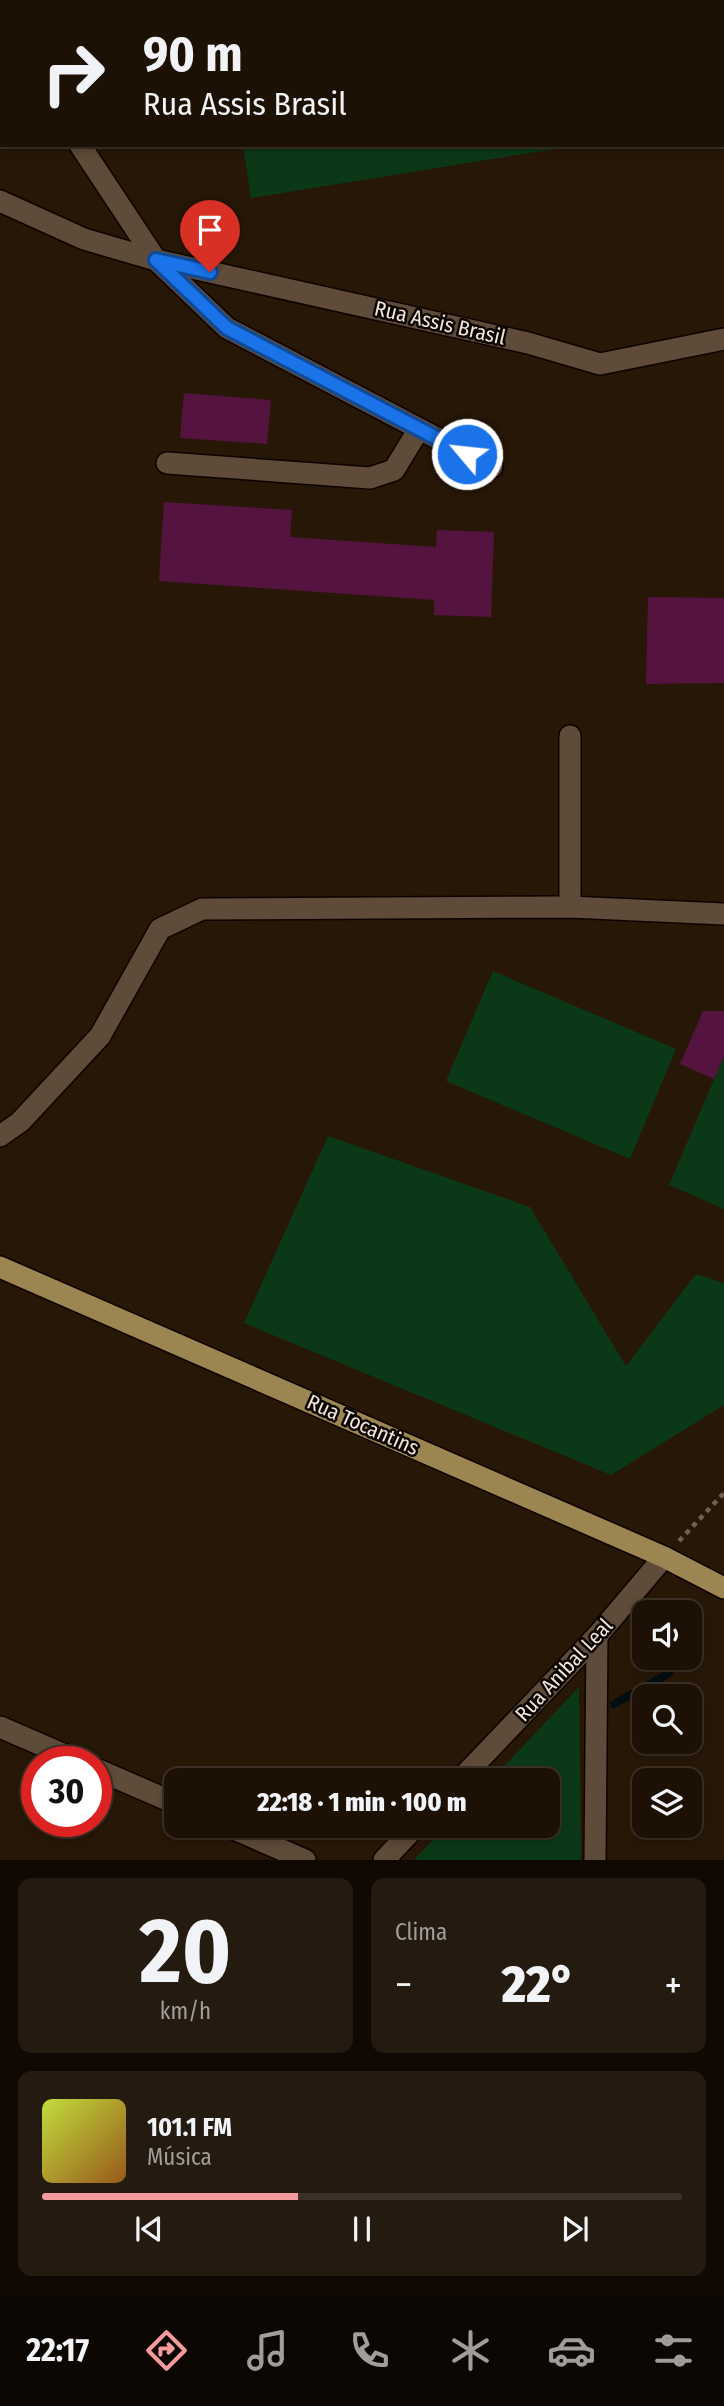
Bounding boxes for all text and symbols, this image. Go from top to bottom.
text: 90 m [143,25,243,84]
icon: right [28,28,119,119]
text: Rua Assis Brasil [143,85,347,123]
pin [180,200,240,272]
icon: arrive [191,211,229,249]
street label: Rua Assis Brasil [372,295,509,351]
position arrow [430,417,504,491]
street label: Rua Tocantins [303,1389,423,1461]
map controls [632,1600,702,1838]
button: sound [632,1600,702,1670]
street label: Rua Anibal Leal [510,1613,619,1727]
button: search [632,1684,702,1754]
speed limit sign: 30 [21,1746,112,1837]
button: layers [632,1768,702,1838]
text: 22:18 · 1 min · 100 m [257,1787,467,1818]
text: 20 [140,1897,231,2006]
text: Clima [395,1918,447,1946]
text: 22° [502,1953,575,2016]
text: − [395,1962,412,2008]
text: + [665,1962,682,2008]
text: km/h [160,1997,211,2025]
text: 101.1 FM [147,2112,232,2143]
text: Música [147,2143,212,2171]
icon: previous [130,2210,168,2248]
icon: pause [343,2210,381,2248]
icon: next [556,2210,594,2248]
icon: directions [142,2326,191,2375]
icon: music [243,2326,292,2375]
icon: phone [345,2326,394,2375]
icon: climate [446,2326,495,2375]
icon: car [547,2326,596,2375]
icon: filters [649,2326,698,2375]
text: 22:17 [26,2331,89,2369]

